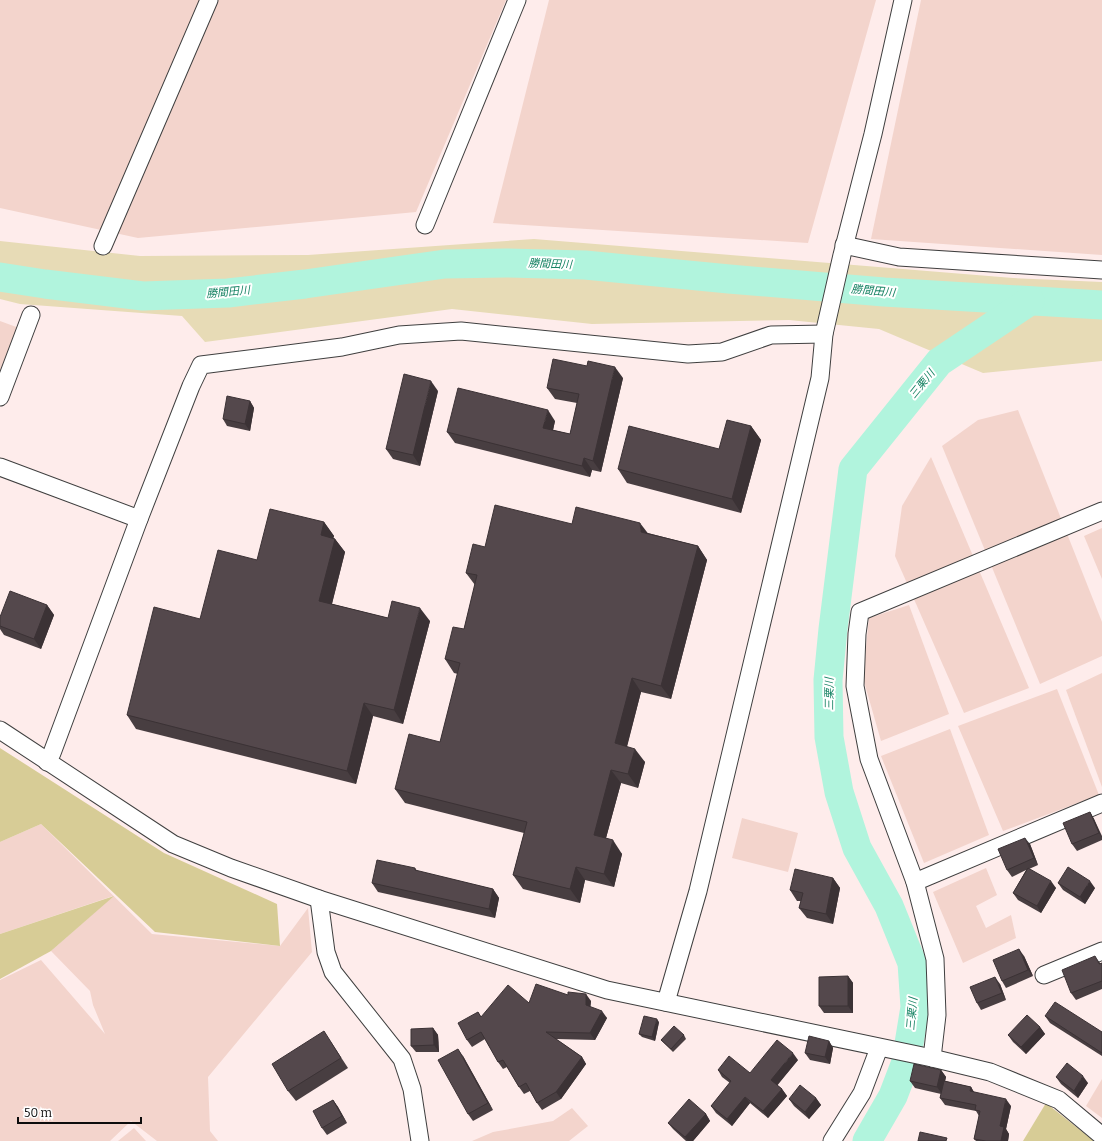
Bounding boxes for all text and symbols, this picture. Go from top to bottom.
water label: 勝間田川 [528,257,573,271]
water label: 勝間田川 [851,283,896,299]
water label: 勝間田川 [206,284,251,300]
water label: 三栗川 [907,366,938,401]
water label: 三栗川 [823,677,836,711]
water label: 三栗川 [904,996,920,1031]
scale bar [18,1099,141,1125]
text: 50 m [24,1106,53,1120]

